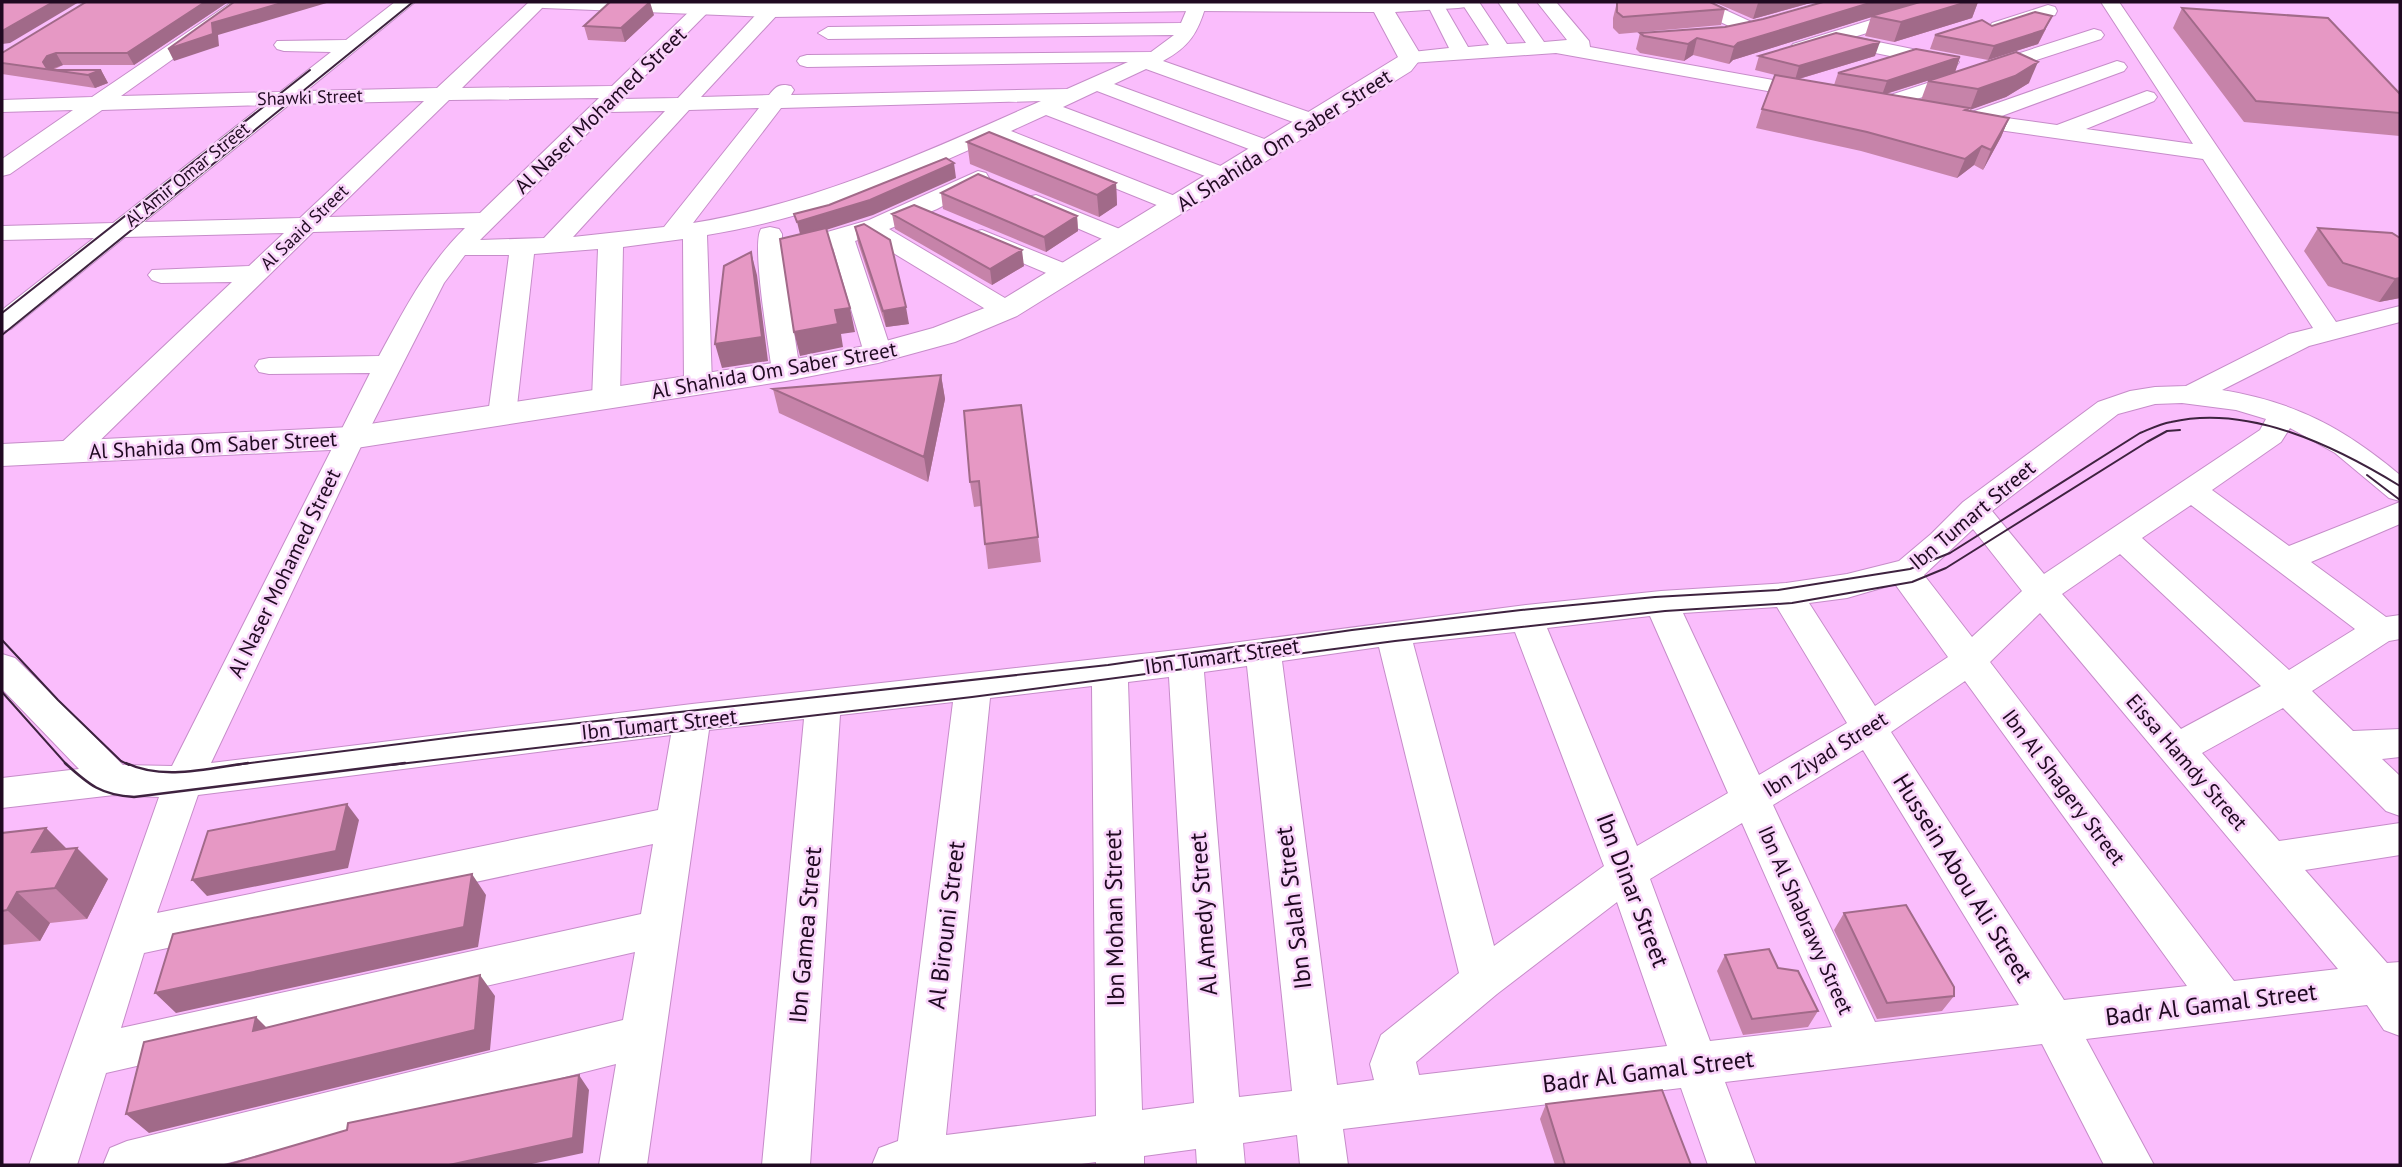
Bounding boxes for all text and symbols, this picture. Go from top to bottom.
street label: Al Naser Mohamed Street [508,21,692,199]
street label: Al Shahida Om Saber Street [1171,63,1397,217]
street label: Shawki Street [257,84,363,110]
street label: Al Amir Omar Street [120,117,254,231]
street label: Al Saaid Street [255,179,353,275]
street label: Al Shahida Om Saber Street [649,335,899,405]
street label: Al Shahida Om Saber Street [88,425,338,465]
street label: Ibn Tumart Street [1903,454,2041,576]
street label: Al Naser Mohamed Street [222,464,346,682]
street label: Ibn Tumart Street [1143,632,1301,680]
street label: Eissa Hamdy Street [2120,688,2254,836]
street label: Ibn Tumart Street [580,702,738,746]
street label: Ibn Al Shagery Street [1997,704,2131,870]
street label: Ibn Ziyad Street [1758,705,1892,803]
street label: Hussein Abou Ali Street [1886,768,2040,988]
street label: Ibn Dinar Street [1589,809,1677,971]
street label: Ibn Al Shabrawy Street [1752,821,1860,1019]
street label: Ibn Salah Street [1268,825,1318,991]
street label: Ibn Mohan Street [1097,829,1131,1007]
street label: Al Amedy Street [1182,831,1224,997]
street label: Al Birouni Street [920,839,972,1011]
street label: Ibn Gamea Street [782,845,828,1025]
street label: Badr Al Gamal Street [2104,976,2318,1032]
street label: Badr Al Gamal Street [1541,1043,1755,1099]

